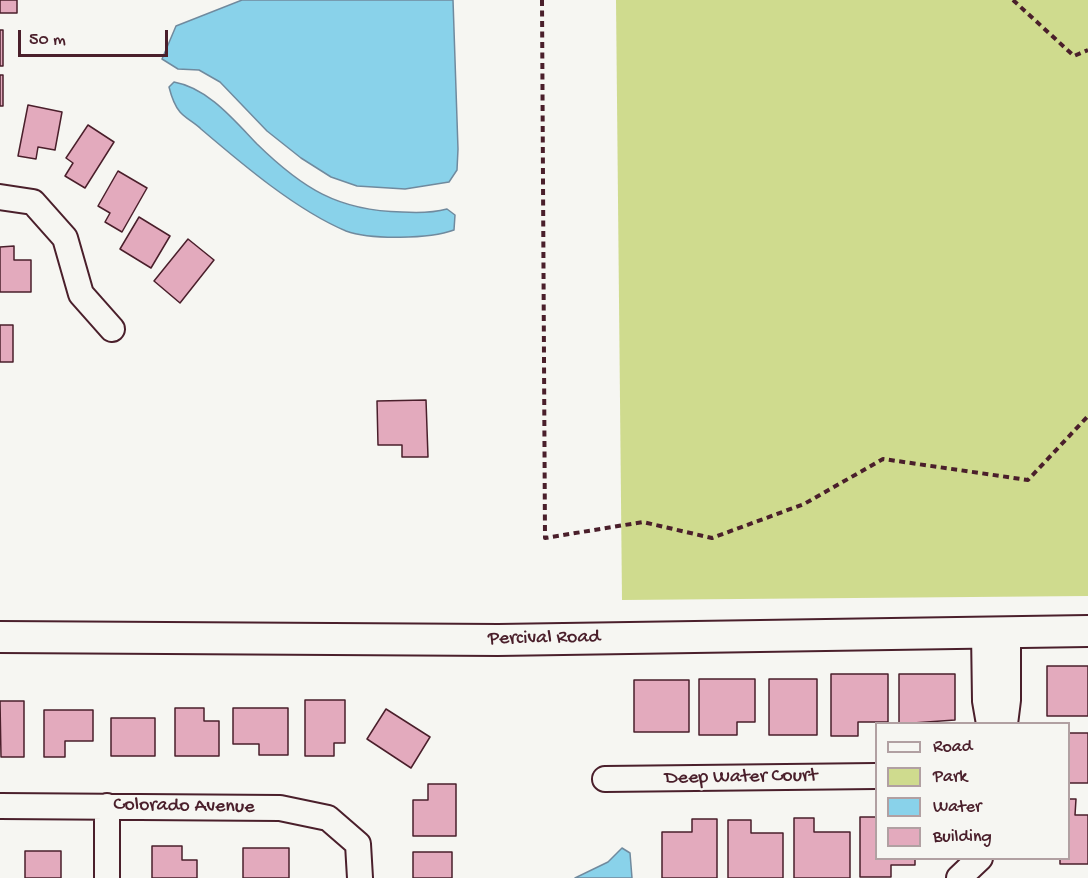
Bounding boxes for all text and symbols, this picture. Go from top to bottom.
scale bar [21,18,171,56]
text: 50 m [29,30,66,51]
street label: Percival Road [488,626,600,652]
legend [875,722,1070,860]
text: Road [933,737,972,758]
street label: Deep Water Court [665,765,817,791]
text: Park [933,767,967,788]
street label: Colorado Avenue [113,794,255,820]
text: Water [933,797,981,818]
text: Building [933,827,992,848]

